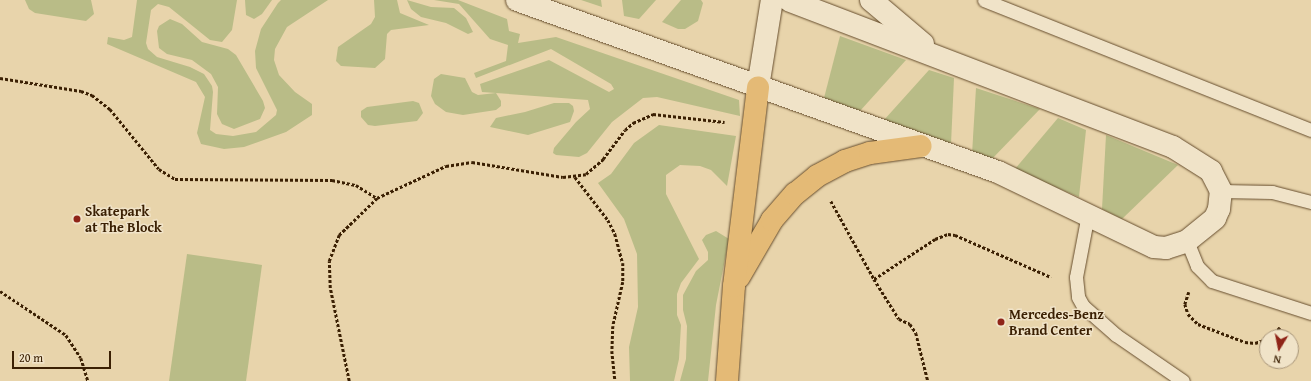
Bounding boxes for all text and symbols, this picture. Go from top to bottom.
place label: Skatepark at The Block [85,203,162,236]
marker: Skatepark at The Block [72,214,82,224]
place label: Mercedes-Benz Brand Center [1009,306,1104,338]
marker: Mercedes-Benz Brand Center [996,317,1006,327]
north arrow [1259,329,1299,369]
scale bar [14,343,113,369]
text: 20 m [19,349,43,366]
text: N [1272,351,1282,368]

